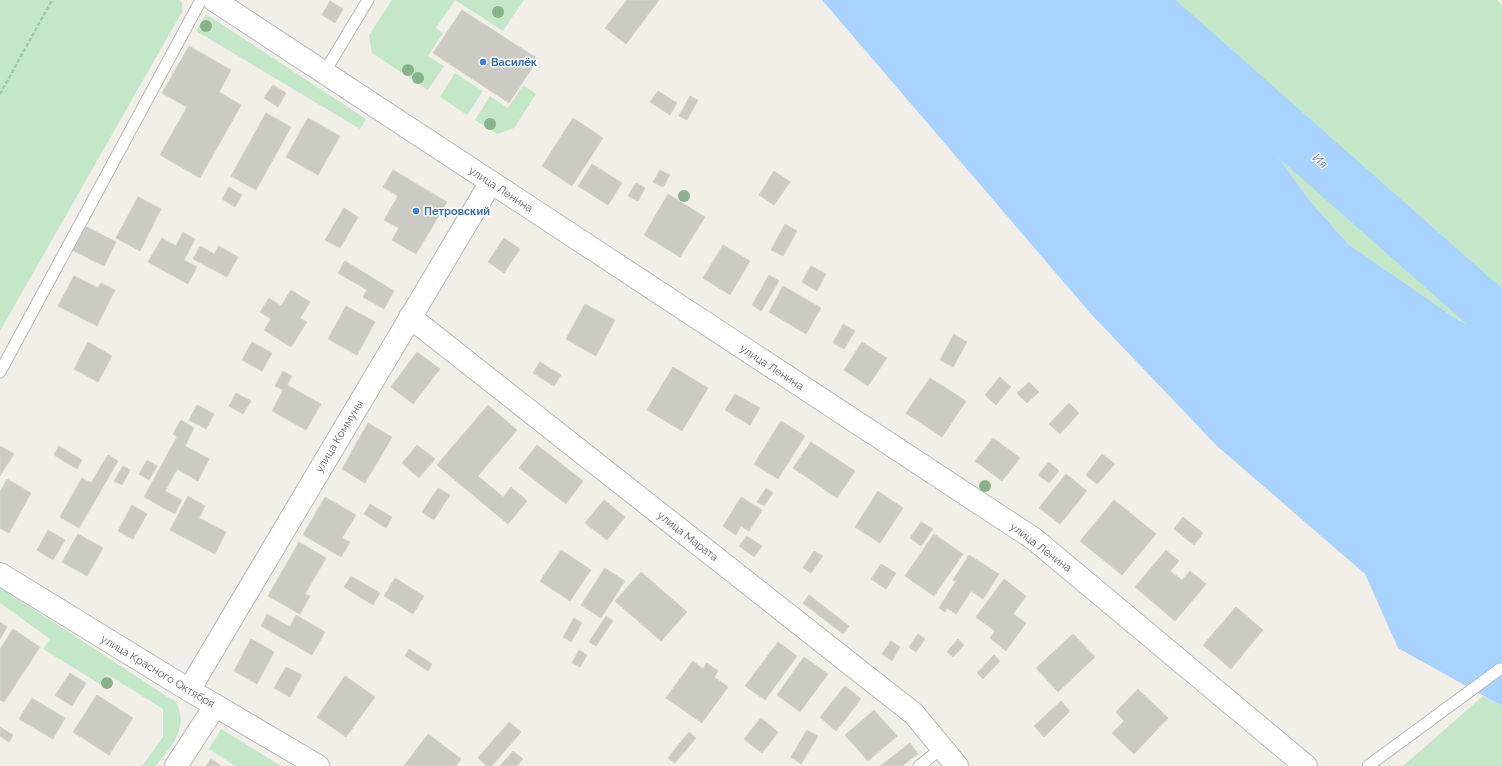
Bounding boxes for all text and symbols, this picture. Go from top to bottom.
place label: Василёк [491,56,538,69]
marker: Василёк [478,57,488,67]
water label: Ия [1310,151,1331,172]
street label: улица Ленина [466,164,535,215]
place label: Петровский [424,205,490,218]
marker: Петровский [411,206,421,216]
street label: улица Ленина [737,342,806,393]
street label: улица Коммуны [313,398,366,475]
street label: улица Марата [655,509,721,564]
street label: улица Ленина [1007,520,1074,575]
street label: улица Красного Октября [98,632,217,711]

